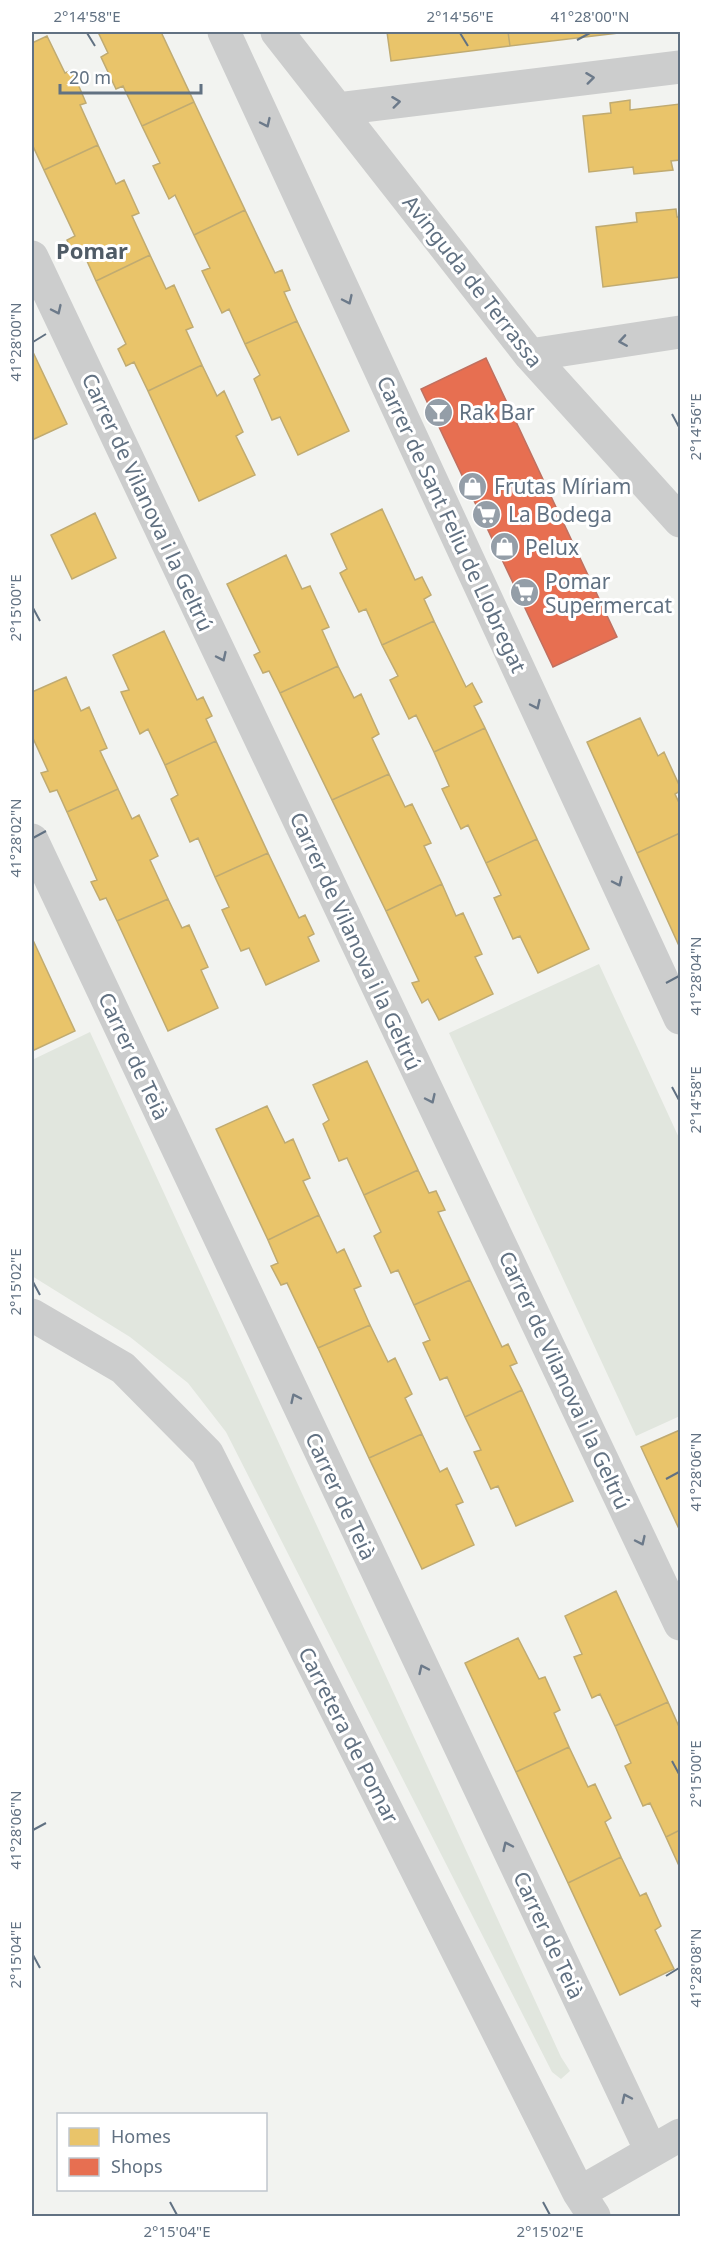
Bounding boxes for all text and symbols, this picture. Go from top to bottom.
text: 2°14'58"E [53,6,121,26]
text: 2°14'56"E [426,6,494,26]
text: 41°28'00"N [551,6,629,26]
scale bar [60,57,201,95]
text: 20 m [69,65,111,89]
one-way arrow [585,73,594,85]
one-way arrow [392,97,401,109]
one-way arrow [259,116,271,127]
street label: Avinguda de Terrassa [397,189,549,373]
district label: Pomar [56,235,128,265]
one-way arrow [341,293,353,304]
text: 41°28'00"N [5,303,25,381]
one-way arrow [49,304,61,315]
one-way arrow [618,334,628,347]
street label: Carrer de Vilanova i la Geltrú [76,368,220,636]
street label: Carrer de Sant Feliu de Llobregat [371,371,533,677]
text: 2°14'56"E [685,393,705,461]
bar icon: Rak Bar [422,396,454,428]
place label: Rak Bar [459,398,535,426]
shop icon: Frutas Míriam [457,470,489,502]
place label: Frutas Míriam [494,472,631,500]
supermarket icon: La Bodega [471,498,503,530]
place label: La Bodega [508,500,612,528]
shop icon: Pelux [488,531,520,563]
place label: Pelux [525,533,579,561]
place label: Pomar Supermercat [545,567,673,619]
text: 2°15'00"E [5,574,25,642]
supermarket icon: Pomar Supermercat [508,577,540,609]
one-way arrow [214,651,226,662]
one-way arrow [529,699,541,710]
text: 41°28'02"N [5,799,25,877]
street label: Carrer de Vilanova i la Geltrú [284,807,428,1075]
one-way arrow [610,876,622,887]
text: 41°28'04"N [685,937,705,1015]
street label: Carrer de Teià [92,988,176,1124]
text: 2°14'58"E [685,1066,705,1134]
one-way arrow [424,1092,436,1103]
street label: Carrer de Vilanova i la Geltrú [493,1246,637,1514]
text: 2°15'02"E [5,1248,25,1316]
one-way arrow [291,1394,303,1405]
street label: Carrer de Teià [299,1428,383,1564]
text: 41°28'06"N [685,1433,705,1511]
one-way arrow [633,1534,645,1545]
street label: Carretera de Pomar [292,1642,406,1828]
one-way arrow [419,1665,431,1676]
text: 2°15'00"E [685,1740,705,1808]
text: 41°28'06"N [5,1791,25,1869]
one-way arrow [502,1841,514,1852]
street label: Carrer de Teià [507,1867,591,2003]
text: 2°15'04"E [5,1921,25,1989]
text: 41°28'08"N [685,1929,705,2007]
one-way arrow [621,2094,633,2105]
legend [57,2113,267,2191]
text: Homes [111,2124,171,2148]
text: Shops [111,2154,163,2178]
text: 2°15'04"E [143,2221,211,2241]
text: 2°15'02"E [516,2221,584,2241]

